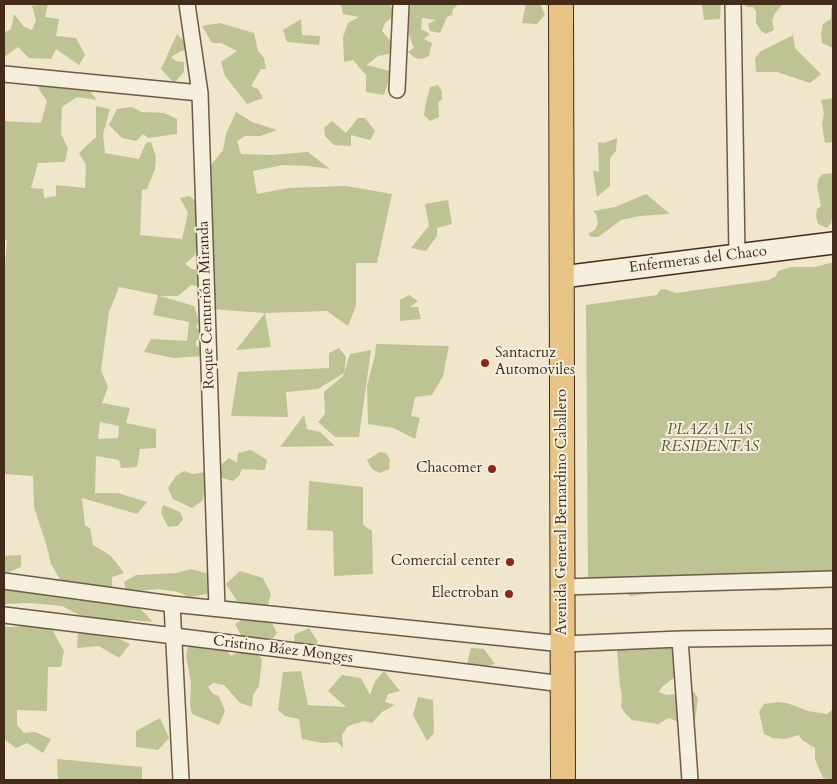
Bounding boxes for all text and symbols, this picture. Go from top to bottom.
street label: Roque Centurión Miranda [195,220,219,390]
street label: Enfermeras del Chaco [628,243,768,277]
place label: Santacruz Automoviles [495,345,575,380]
marker: Santacruz Automoviles [479,357,491,369]
street label: Avenida General Bernardino Caballero [554,389,572,635]
park label: PLAZA LAS RESIDENTAS [661,422,759,457]
place label: Chacomer [416,460,482,478]
marker: Chacomer [486,463,498,475]
place label: Comercial center [391,553,500,571]
marker: Comercial center [504,556,516,568]
place label: Electroban [431,585,499,603]
marker: Electroban [503,588,515,600]
street label: Cristino Báez Monges [212,632,354,668]

